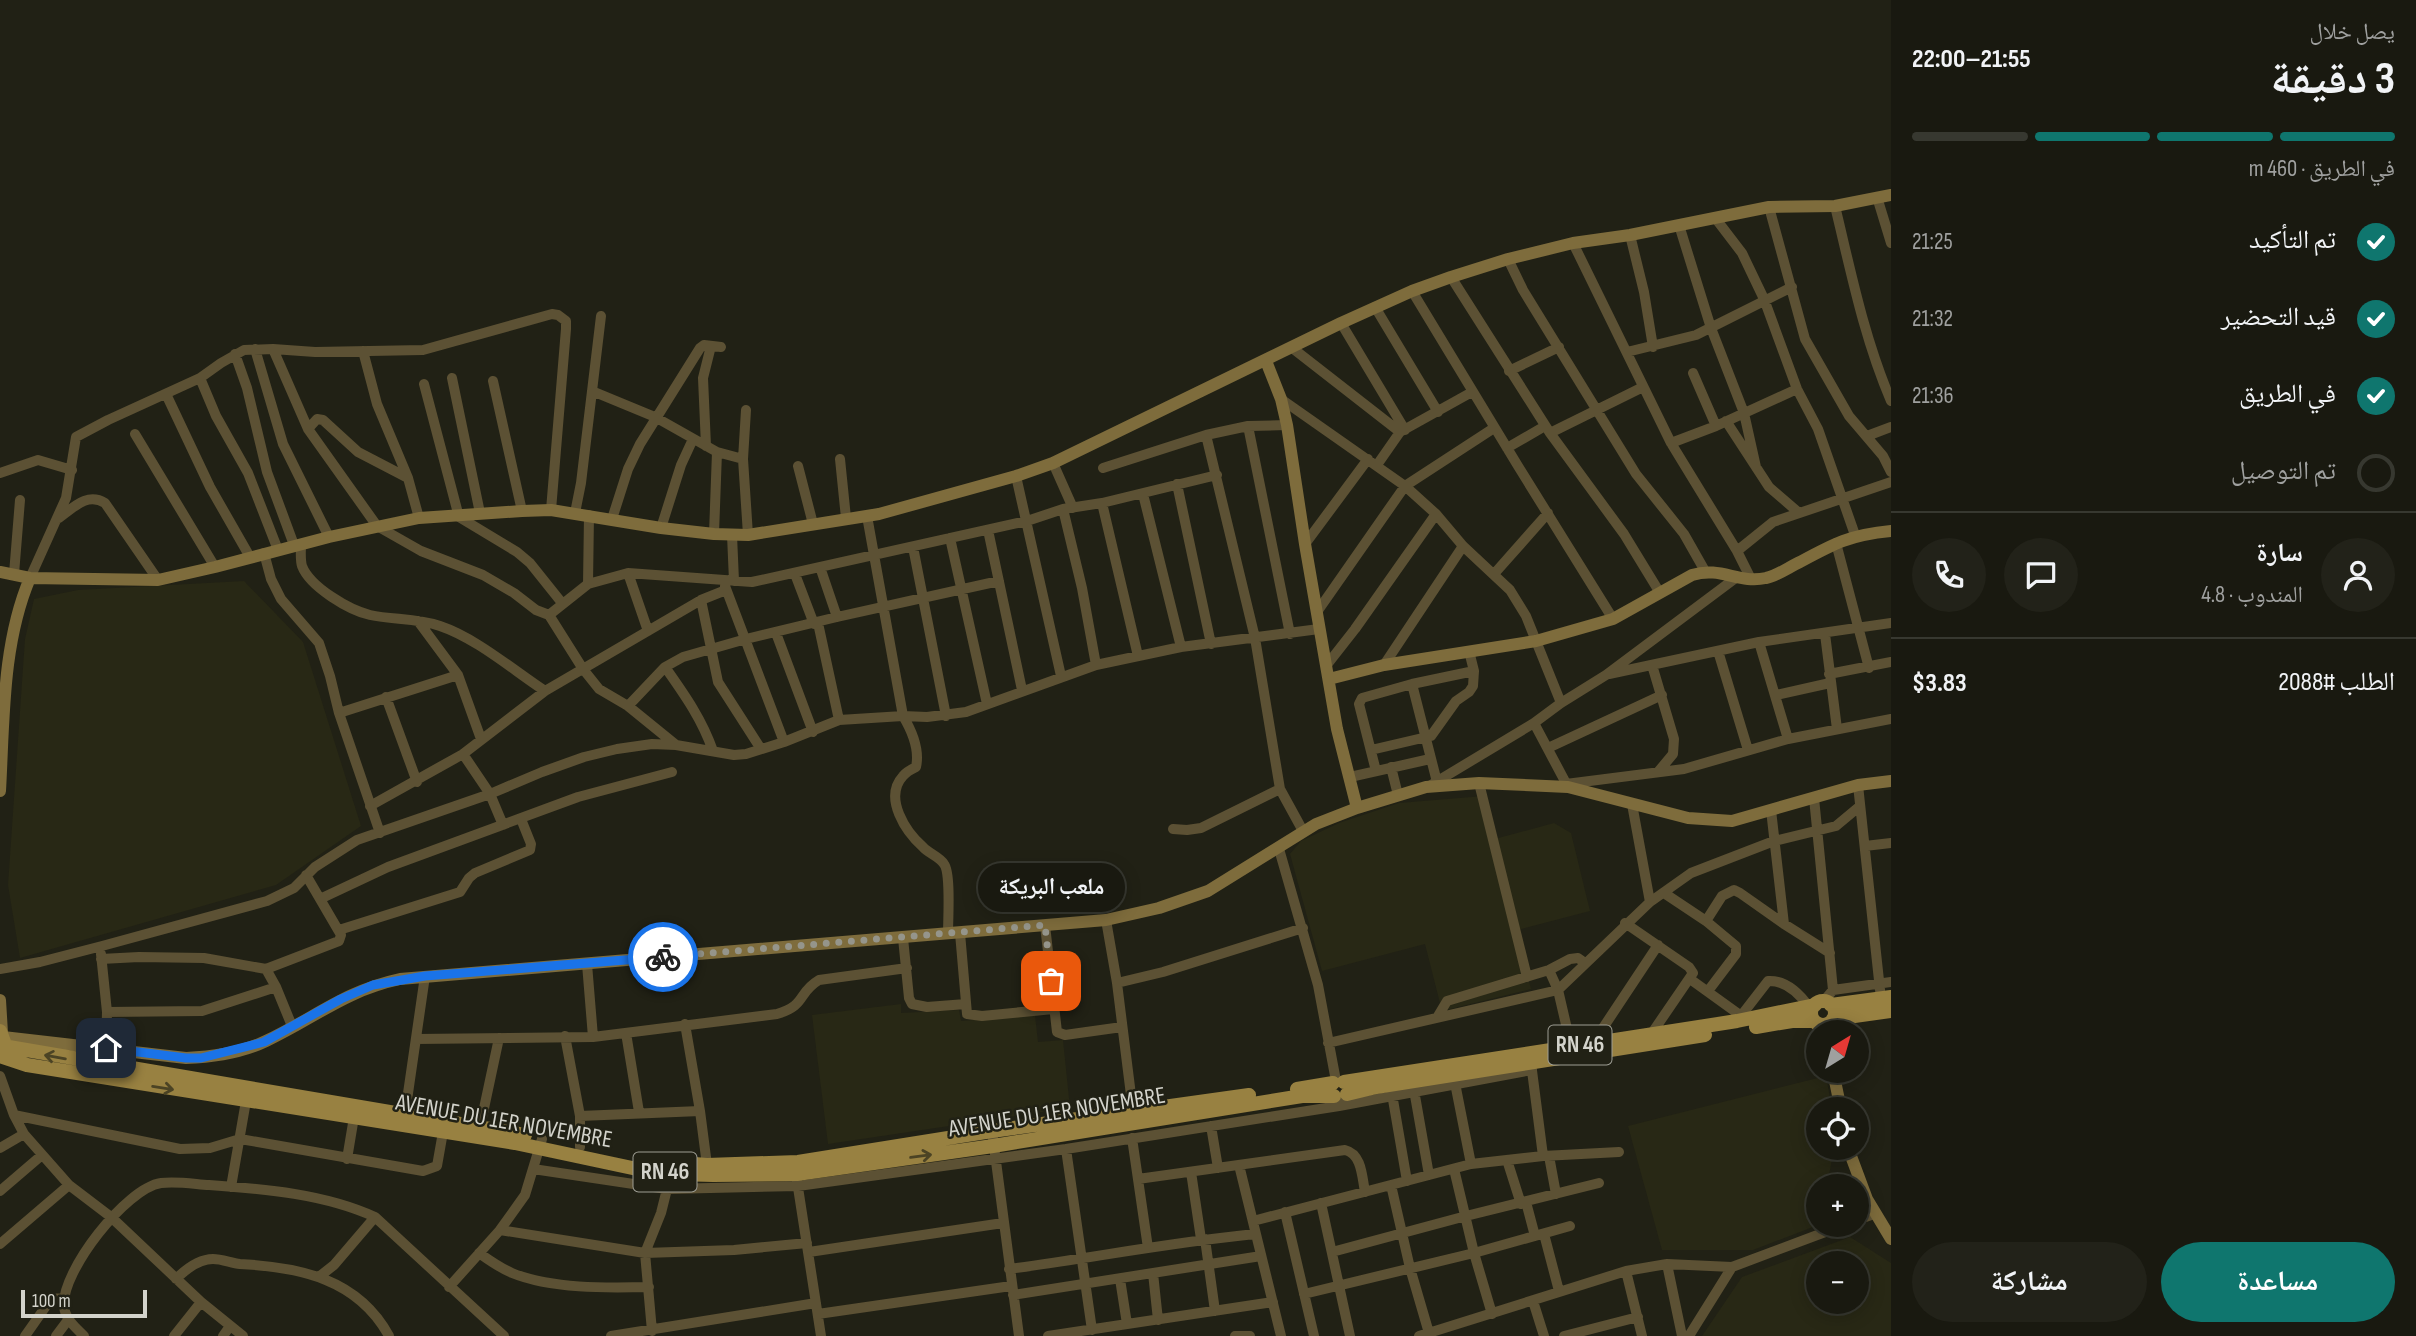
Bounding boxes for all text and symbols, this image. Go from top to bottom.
text: يصل خلال [2310,18,2395,46]
text: 21:55–22:00 [1912,44,2031,75]
text: 3 دقيقة [2271,52,2395,107]
text: في الطريق · 460 m [2249,155,2395,183]
icon: check [2357,223,2395,261]
text: تم التأكيد [2249,225,2336,256]
text: 21:25 [1912,228,1953,256]
icon: check [2357,300,2395,338]
text: قيد التحضير [2221,302,2336,333]
text: 21:32 [1912,305,1953,333]
icon: check [2357,377,2395,415]
text: في الطريق [2239,379,2336,410]
text: 21:36 [1912,382,1954,410]
text: تم التوصيل [2231,456,2336,487]
button: phone [1912,538,1986,612]
button: chat [2004,538,2078,612]
text: سارة [2256,538,2303,569]
button: person [2321,538,2395,612]
text: المندوب · 4.8 [2201,581,2303,609]
text: الطلب #2088 [2278,667,2395,698]
text: $3.83 [1912,668,1967,699]
callout: ملعب البريكة [978,862,1124,911]
text: ملعب البريكة [999,873,1104,901]
courier [628,922,698,992]
icon: bike [644,938,682,976]
pin [1021,951,1081,1011]
icon: bag [1032,962,1070,1000]
pin [76,1018,136,1078]
north arrow [1806,1020,1869,1083]
map controls [1806,1020,1869,1314]
road number: RN 46 [1548,1026,1612,1064]
icon: home [87,1029,125,1067]
one-way arrow [45,1050,67,1063]
street label: AVENUE DU 1ER NOVEMBRE [945,1081,1168,1144]
one-way arrow [151,1082,174,1095]
street label: AVENUE DU 1ER NOVEMBRE [392,1087,615,1154]
button: locate [1806,1097,1869,1160]
one-way arrow [909,1149,932,1162]
road number: RN 46 [634,1152,696,1191]
button: + [1806,1174,1869,1237]
button: مشاركة [1912,1242,2147,1322]
button: مساعدة [2161,1242,2395,1322]
button: − [1806,1251,1869,1314]
scale bar [21,1287,147,1319]
text: 100 m [32,1290,71,1313]

